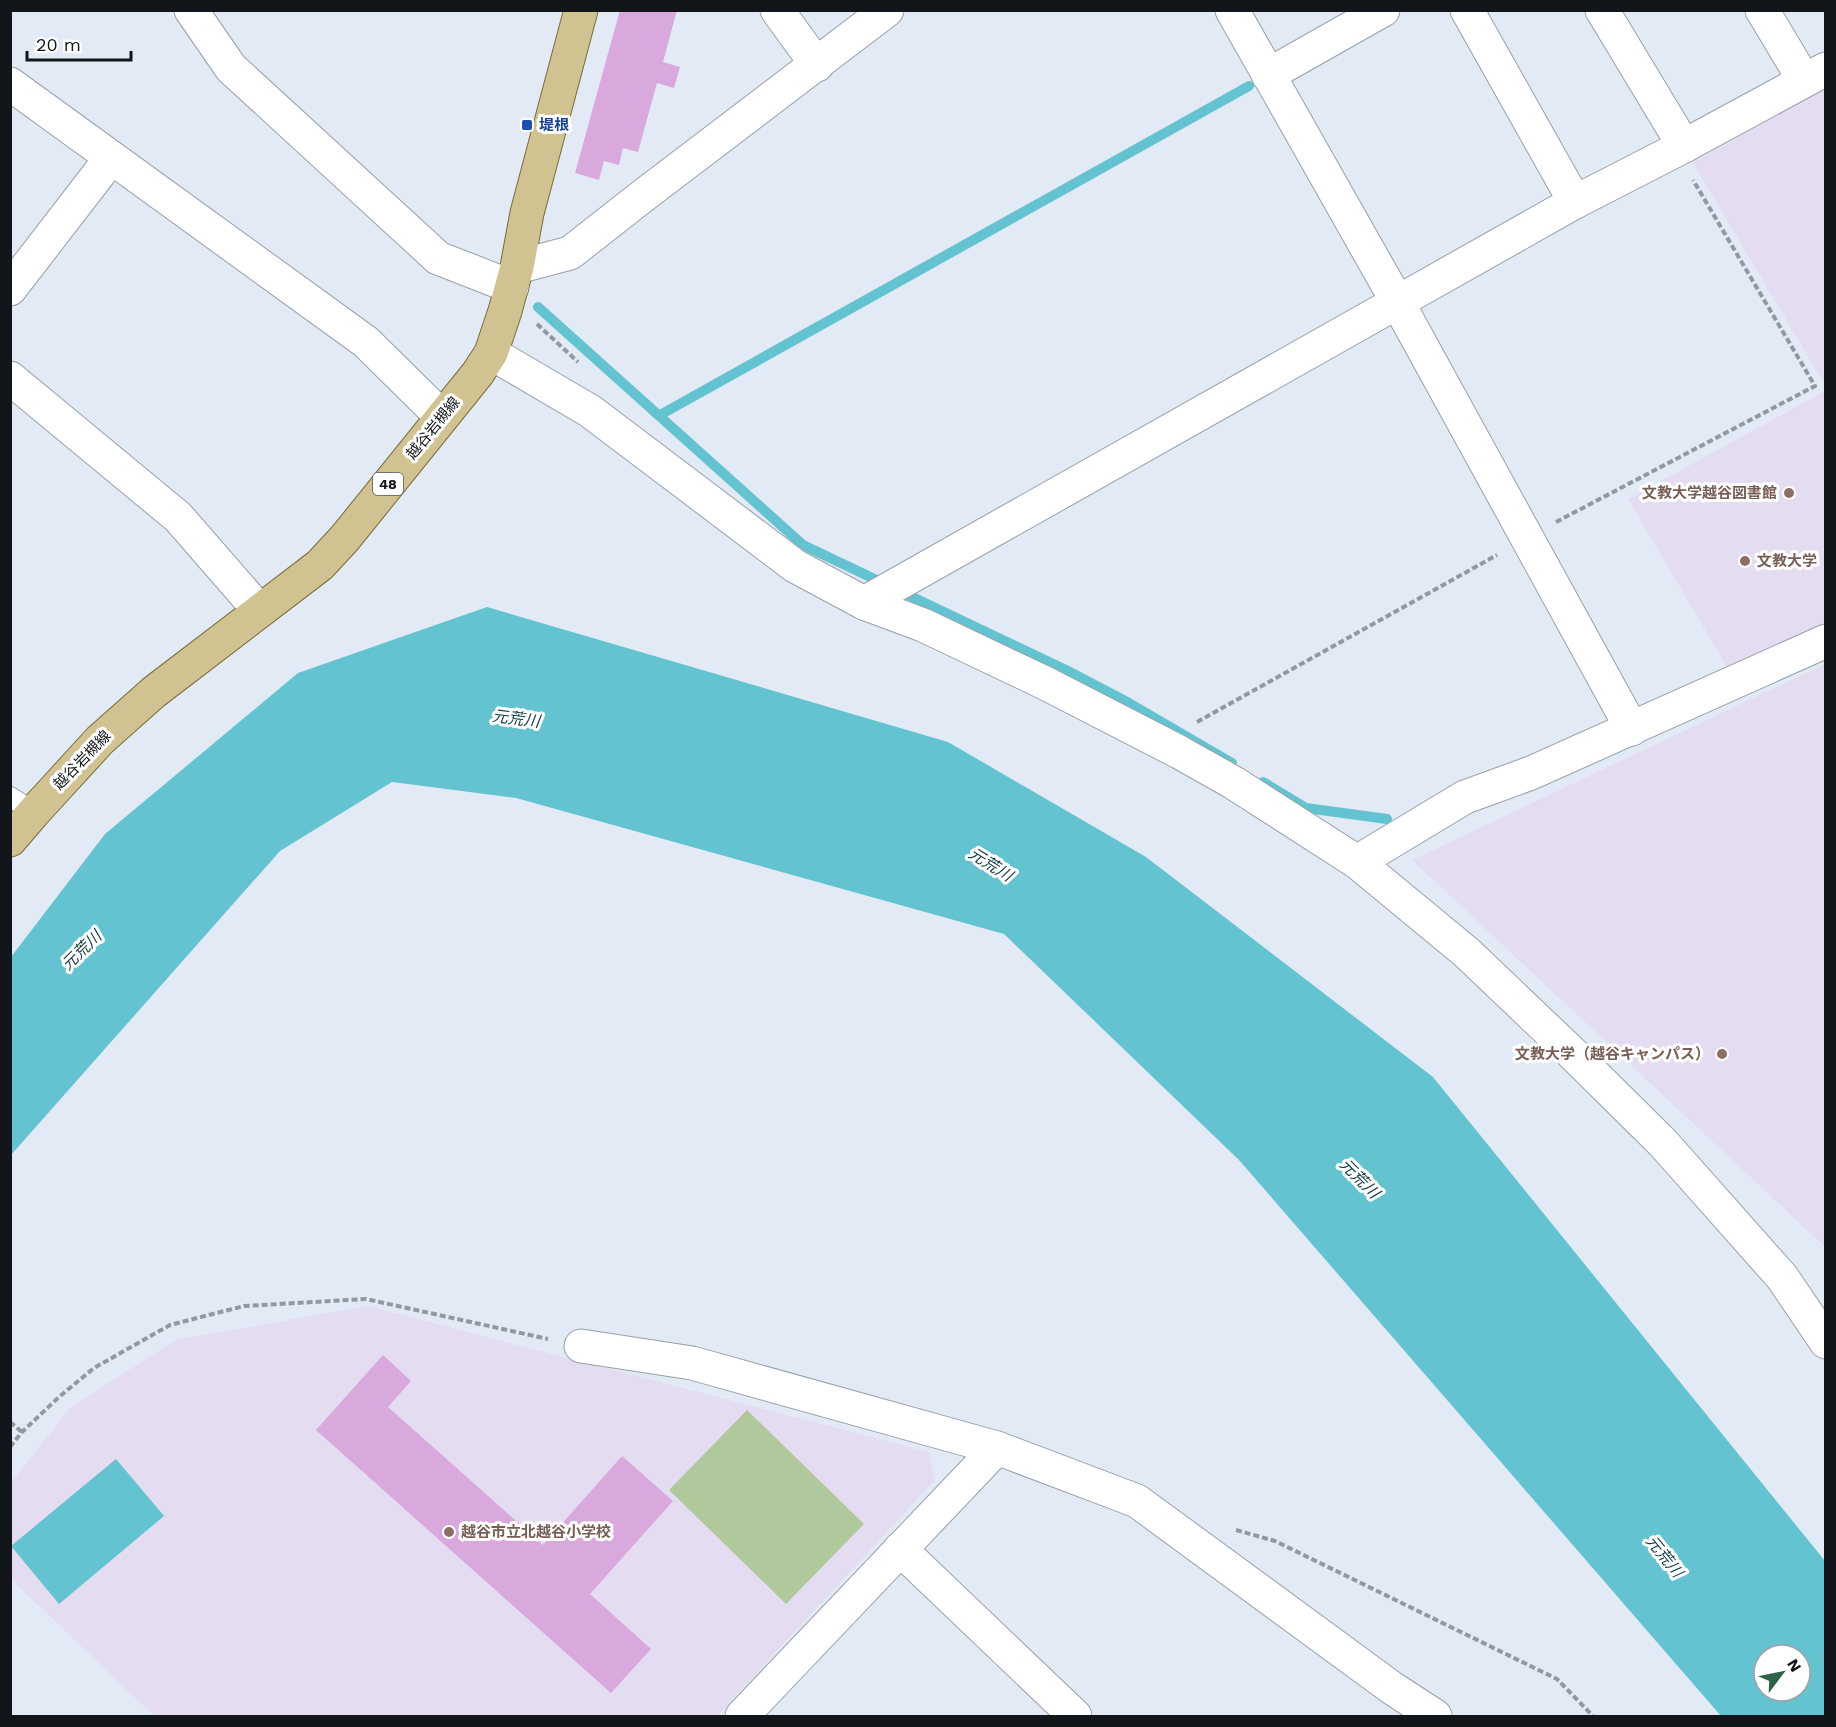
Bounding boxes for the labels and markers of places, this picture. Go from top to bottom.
place label: 堤根 [539,116,569,134]
marker: 堤根 [520,118,534,132]
place label: 文教大学越谷図書館 [1642,484,1777,502]
marker: 文教大学越谷図書館 [1782,486,1796,500]
place label: 文教大学 [1757,552,1817,570]
marker: 文教大学 [1738,554,1752,568]
place label: 文教大学（越谷キャンパス） [1515,1045,1710,1063]
marker: 文教大学（越谷キャンパス） [1715,1047,1729,1061]
place label: 越谷市立北越谷小学校 [461,1523,611,1541]
marker: 越谷市立北越谷小学校 [442,1525,456,1539]

